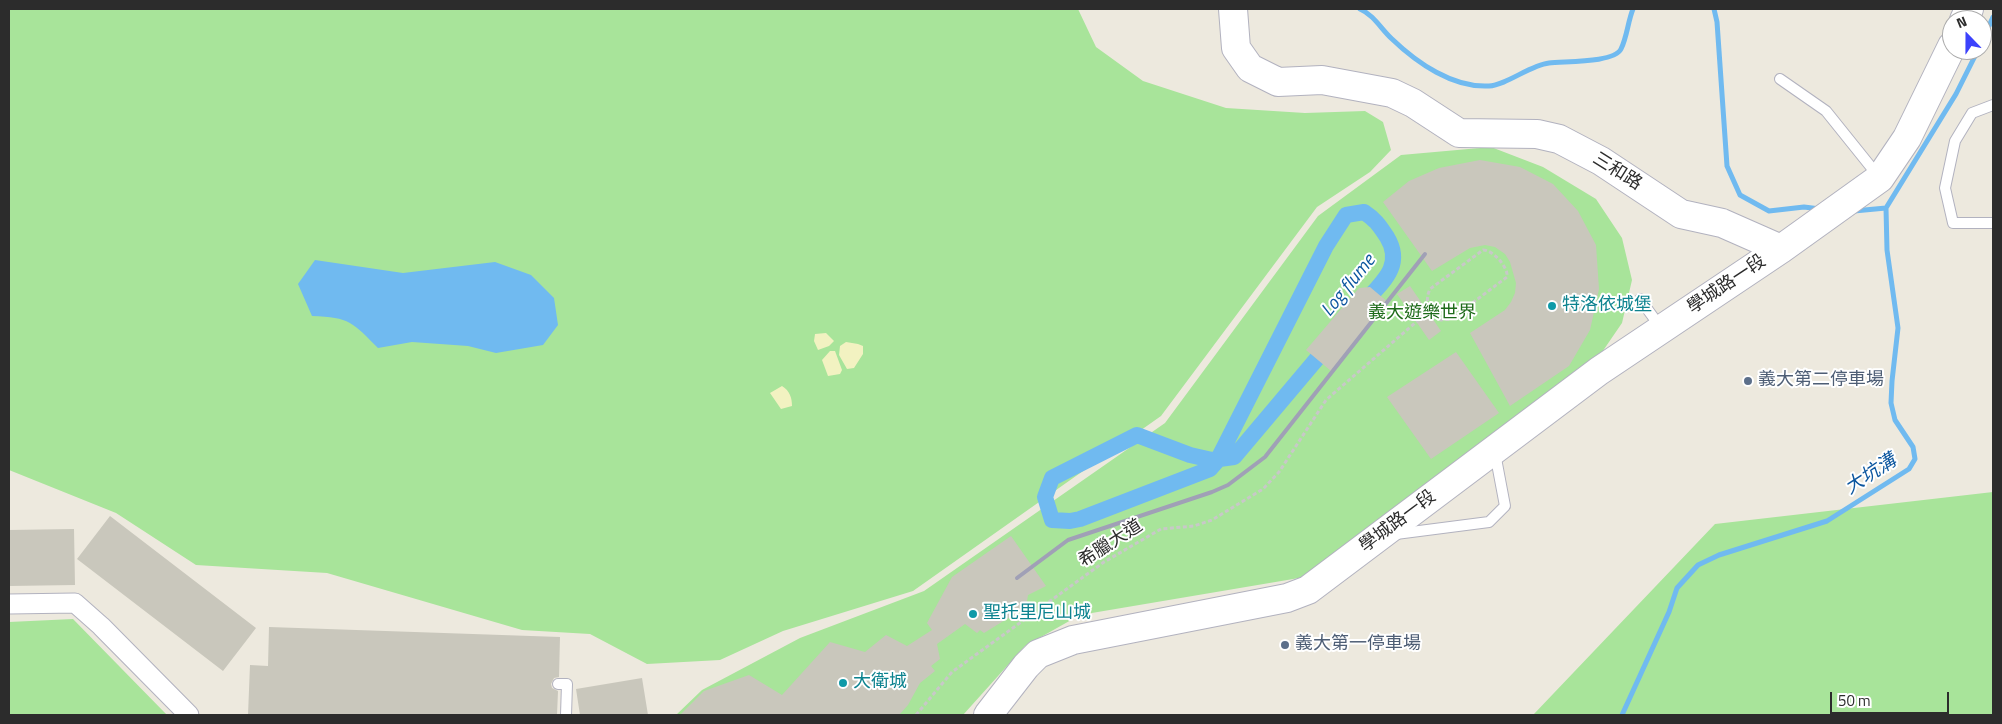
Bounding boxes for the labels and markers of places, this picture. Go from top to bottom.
place label: 特洛依城堡 [1562,295,1652,317]
marker: 特洛依城堡 [1546,300,1558,312]
place label: 義大第二停車場 [1758,370,1884,392]
marker: 義大第二停車場 [1742,375,1754,387]
place label: 聖托里尼山城 [983,603,1091,625]
marker: 聖托里尼山城 [967,608,979,620]
place label: 義大第一停車場 [1295,634,1421,656]
marker: 義大第一停車場 [1279,639,1291,651]
place label: 大衛城 [853,672,907,694]
marker: 大衛城 [837,677,849,689]

